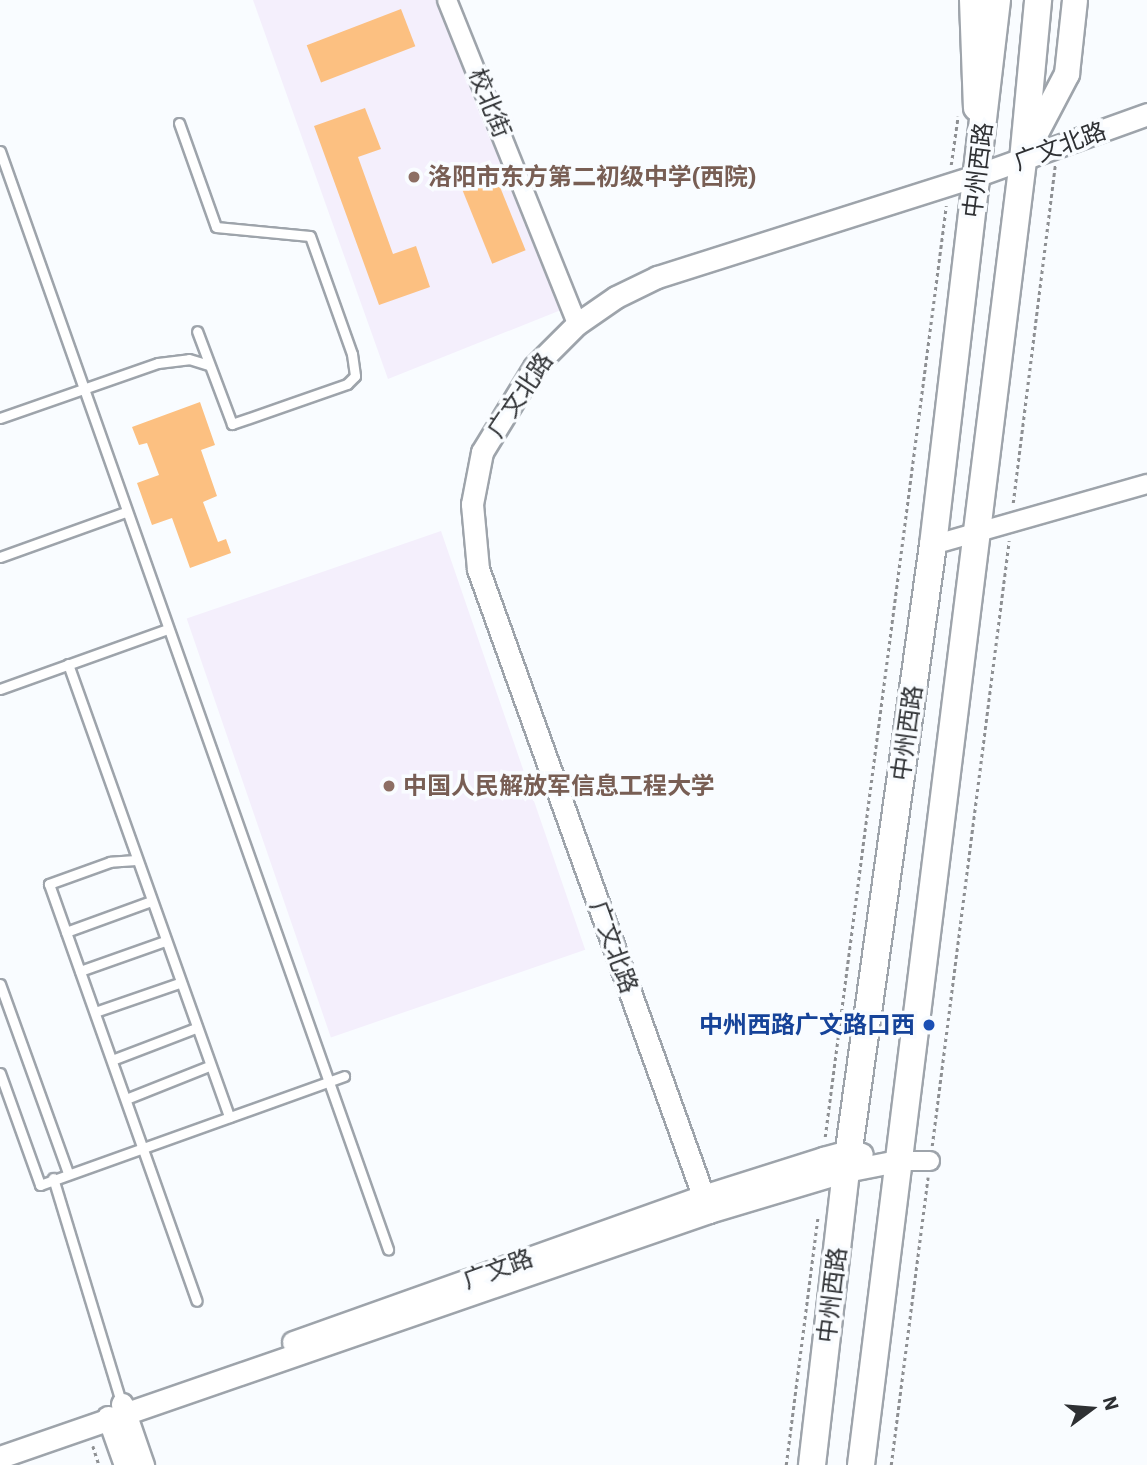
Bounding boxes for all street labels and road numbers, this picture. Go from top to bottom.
street label: 校北街 [463,64,517,142]
street label: 广文北路 [1010,116,1110,176]
street label: 中州西路 [958,121,998,219]
street label: 广文北路 [481,347,559,443]
street label: 中州西路 [886,683,928,783]
street label: 广文北路 [584,897,644,997]
street label: 广文路 [459,1243,537,1295]
street label: 中州西路 [812,1246,852,1344]

